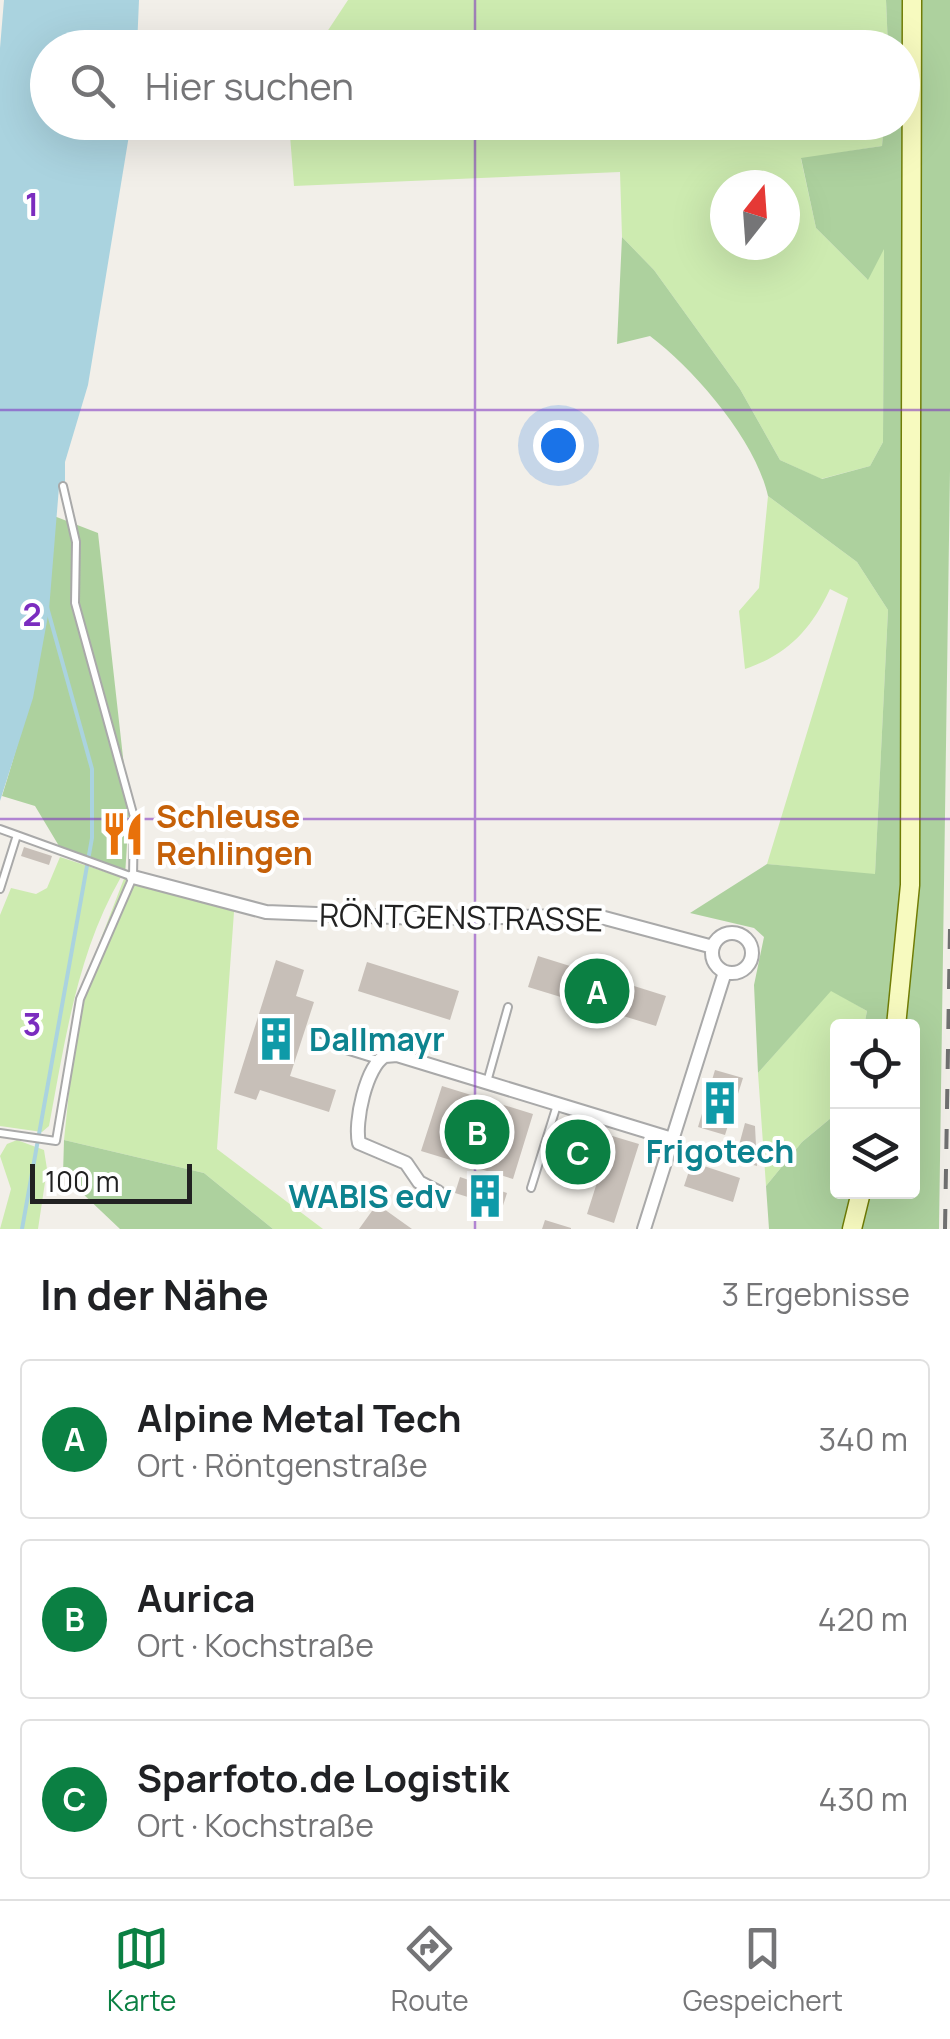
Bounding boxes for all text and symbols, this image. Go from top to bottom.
search box [30,30,920,140]
icon: search [65,58,120,113]
text: Hier suchen [145,59,354,111]
north arrow [710,170,800,260]
text: 1 [25,182,39,226]
your location [533,420,584,471]
text: 2 [22,592,42,636]
place label: Schleuse Rehlingen [156,794,313,875]
restaurant icon: Schleuse Rehlingen [99,810,147,858]
street label: RÖNTGENSTRASSE [319,893,603,941]
pin: A [564,954,630,1028]
text: 3 [23,1002,41,1046]
building icon: Dallmayr [252,1015,300,1063]
place label: Dallmayr [309,1017,445,1061]
map controls [830,1019,920,1199]
button: locate [830,1019,920,1109]
building icon: Frigotech [696,1079,744,1127]
pin: B [444,1094,510,1170]
button: layers [830,1109,920,1199]
pin: C [546,1114,610,1190]
place label: Frigotech [646,1129,794,1173]
scale bar [30,1159,192,1204]
text: 100 m [45,1162,119,1200]
building icon: WABIS edv [461,1172,509,1220]
place label: WABIS edv [288,1174,452,1218]
text: In der Nähe [40,1265,269,1323]
text: 3 Ergebnisse [721,1272,910,1316]
text: Alpine Metal Tech [137,1391,462,1443]
text: A [64,1417,85,1461]
text: 340 m [818,1417,908,1461]
text: Ort · Röntgenstraße [137,1443,428,1487]
text: Aurica [137,1571,256,1623]
text: B [64,1597,85,1641]
text: 420 m [818,1597,908,1641]
text: Ort · Kochstraße [137,1623,374,1667]
text: Sparfoto.de Logistik [137,1751,509,1803]
text: C [63,1777,86,1821]
text: 430 m [818,1777,908,1821]
text: Ort · Kochstraße [137,1803,374,1847]
tab: Karte [107,1921,176,2019]
tab: Route [391,1921,469,2019]
tab: Gespeichert [683,1921,843,2019]

